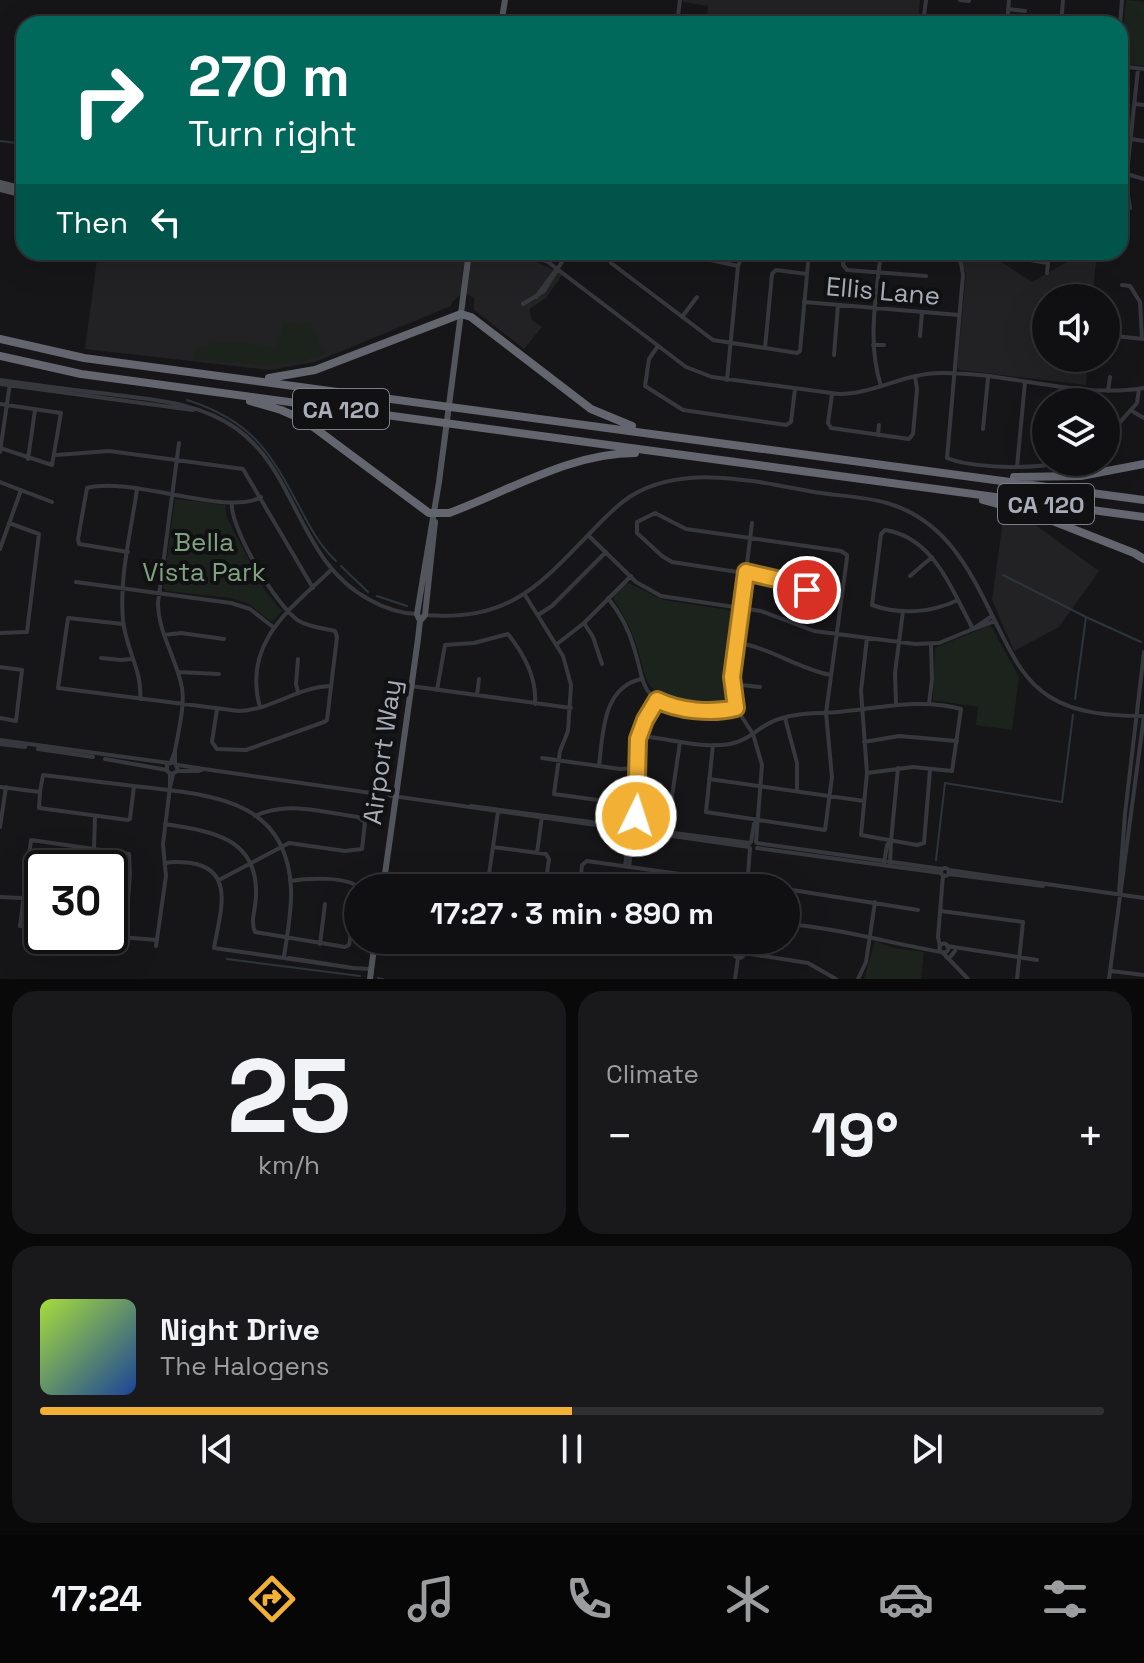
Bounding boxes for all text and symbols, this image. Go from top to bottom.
text: 270 m [188,41,350,112]
icon: right [56,48,160,152]
text: Turn right [188,111,357,157]
icon: left [144,200,188,244]
text: Then [56,203,128,242]
street label: Ellis Lane [824,269,942,313]
map controls [1032,284,1120,476]
button: sound [1032,284,1120,372]
button: layers [1032,388,1120,476]
road number: CA 120 [293,389,389,429]
road number: CA 120 [998,484,1094,524]
park label: Bella Vista Park [142,525,266,589]
pin [773,556,841,624]
icon: arrive [785,568,829,612]
street label: Airport Way [355,677,409,827]
position arrow [594,774,678,858]
speed limit sign: 30 [24,850,128,954]
text: 17:27 · 3 min · 890 m [430,894,714,933]
text: 25 [227,1030,351,1162]
text: Climate [606,1057,699,1091]
text: 19° [811,1097,899,1174]
text: − [606,1108,633,1164]
text: + [1077,1108,1104,1164]
text: km/h [258,1148,320,1182]
text: Night Drive [160,1310,320,1349]
text: The Halogens [160,1349,329,1383]
icon: previous [195,1427,239,1471]
icon: pause [550,1427,594,1471]
icon: next [905,1427,949,1471]
icon: directions [244,1571,300,1627]
icon: music [403,1571,459,1627]
icon: phone [561,1571,617,1627]
icon: climate [720,1571,776,1627]
icon: car [878,1571,934,1627]
icon: filters [1037,1571,1093,1627]
text: 17:24 [51,1576,142,1622]

